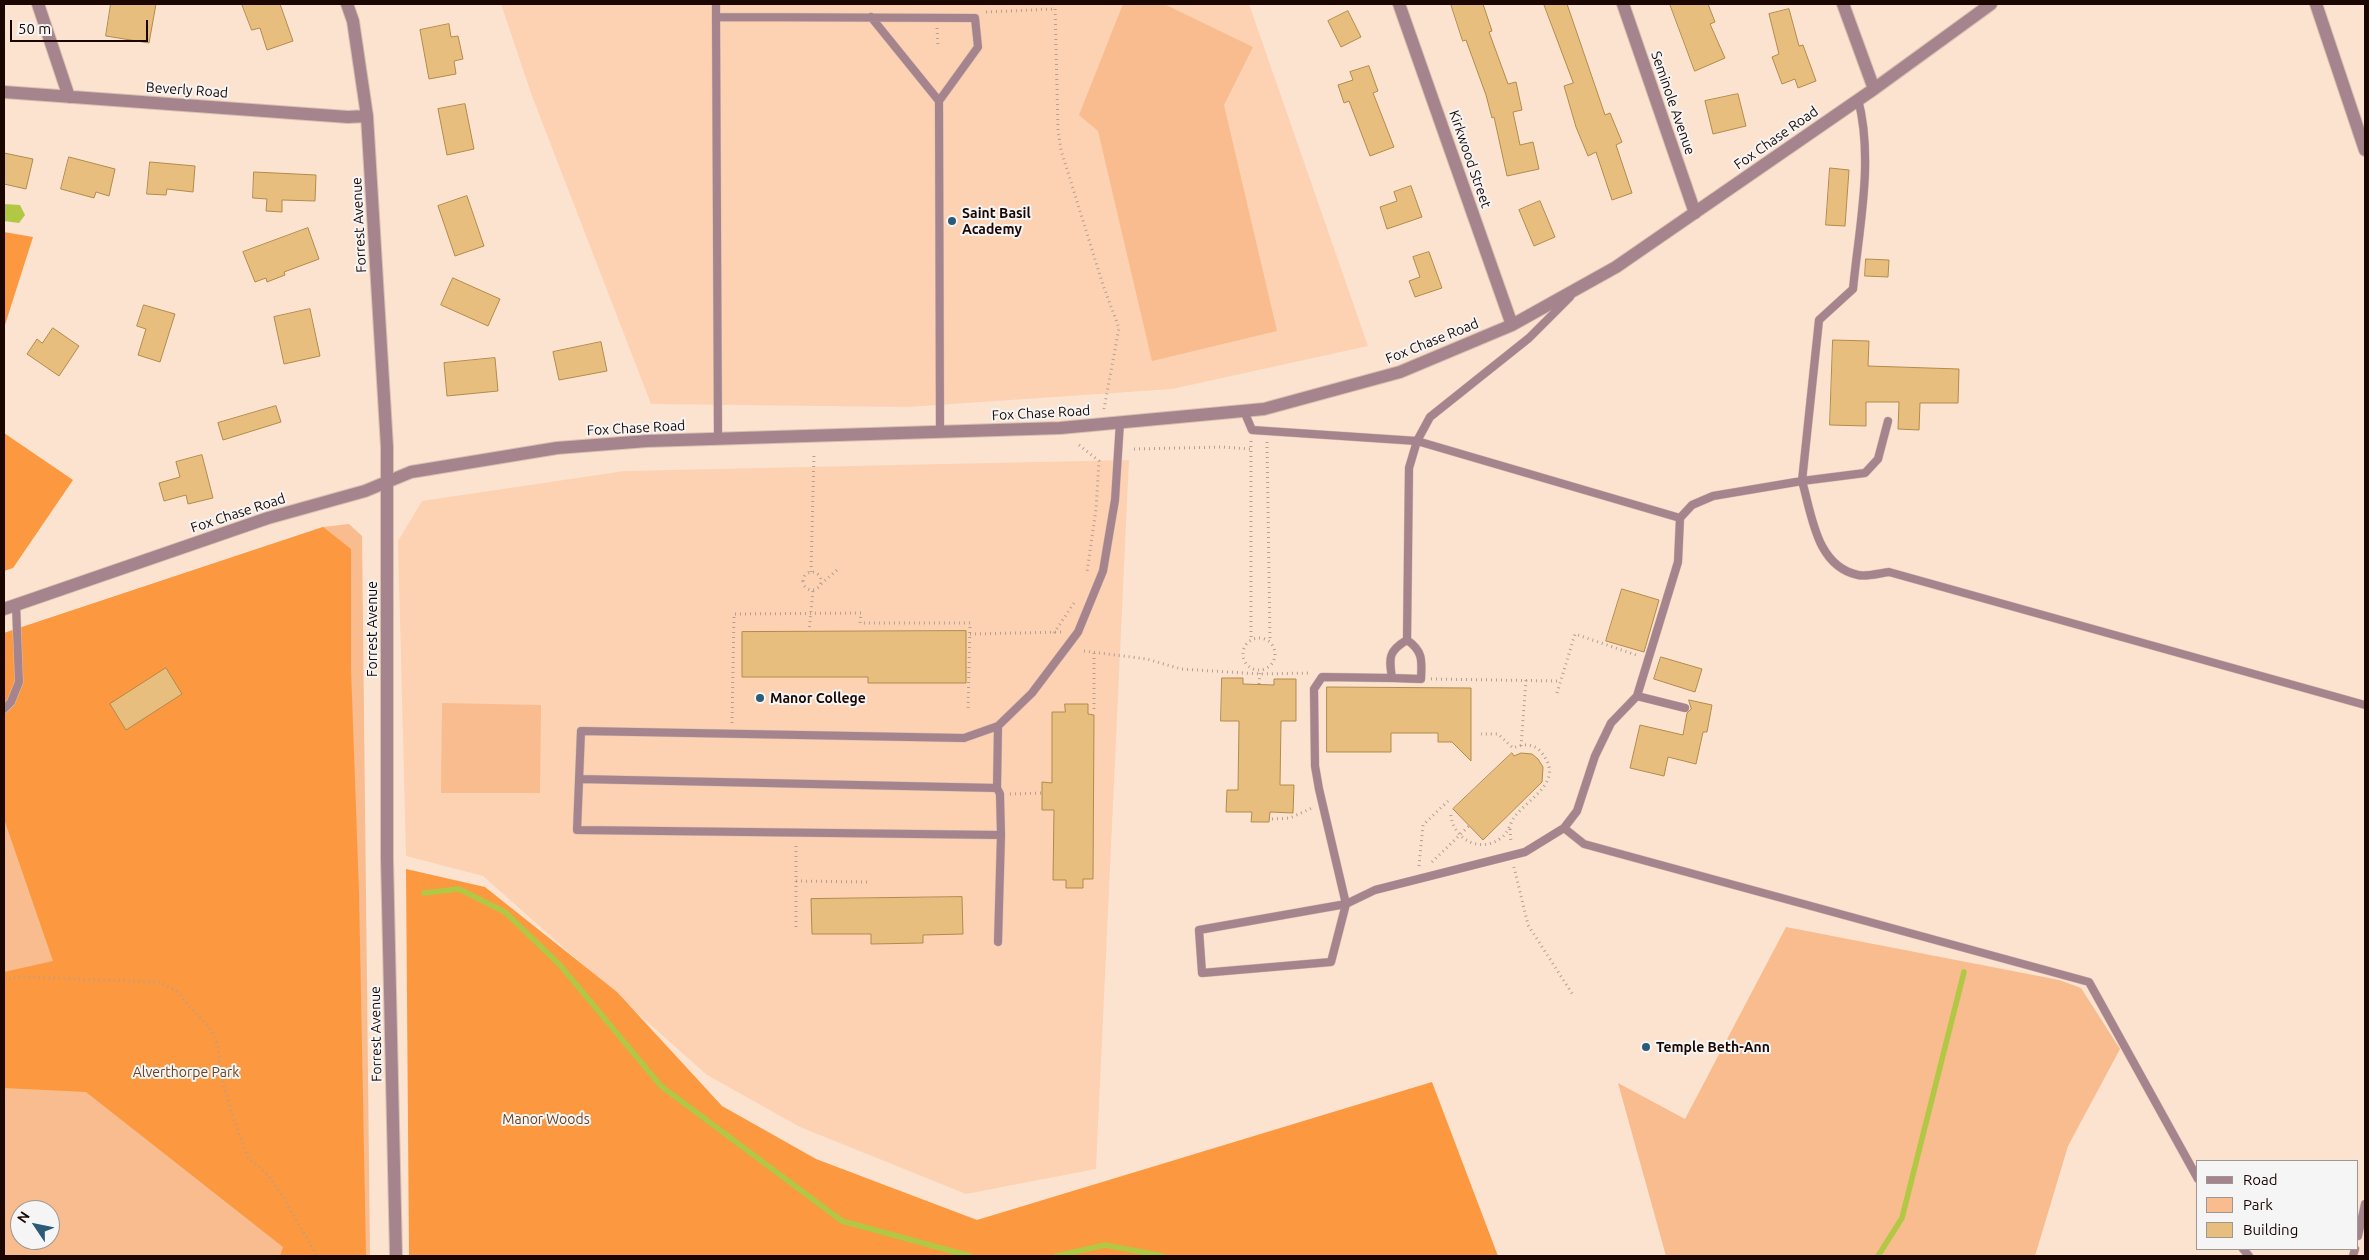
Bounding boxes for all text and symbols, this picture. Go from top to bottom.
scale bar [12,10,150,42]
text: 50 m [18,20,51,37]
street label: Seminole Avenue [1647,49,1699,157]
street label: Beverly Road [145,79,229,101]
street label: Fox Chase Road [1731,103,1821,173]
street label: Kirkwood Street [1445,108,1495,210]
street label: Forrest Avenue [348,177,370,273]
place label: Saint Basil Academy [962,205,1031,238]
marker: Saint Basil Academy [946,215,958,227]
street label: Fox Chase Road [1383,315,1481,367]
street label: Fox Chase Road [991,402,1091,424]
street label: Fox Chase Road [586,417,686,439]
street label: Fox Chase Road [188,490,288,536]
street label: Forrest Avenue [364,581,380,677]
place label: Manor College [770,690,866,706]
marker: Manor College [754,692,766,704]
street label: Forrest Avenue [367,986,385,1082]
place label: Temple Beth-Ann [1656,1039,1770,1055]
marker: Temple Beth-Ann [1640,1041,1652,1053]
park label: Alverthorpe Park [133,1064,239,1080]
park label: Manor Woods [502,1111,590,1127]
legend [2196,1160,2359,1250]
text: Road [2243,1171,2278,1188]
text: Park [2243,1196,2273,1213]
north arrow [10,1200,60,1250]
text: N [14,1208,33,1226]
text: Building [2243,1221,2298,1238]

